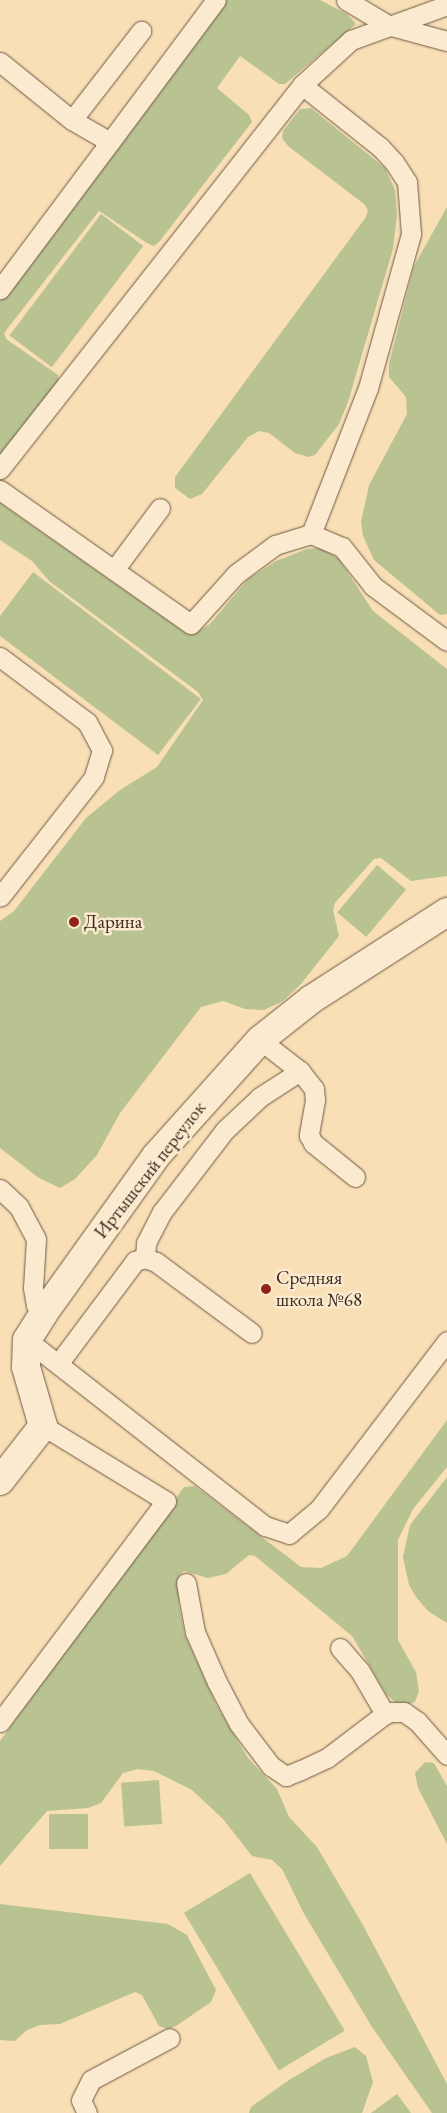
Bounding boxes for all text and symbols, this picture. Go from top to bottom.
place label: Дарина [84,911,142,933]
marker: Дарина [68,916,80,928]
street label: Иртышский переулок [89,1097,211,1243]
place label: Средняя школа №68 [276,1267,362,1311]
marker: Средняя школа №68 [260,1283,272,1295]

